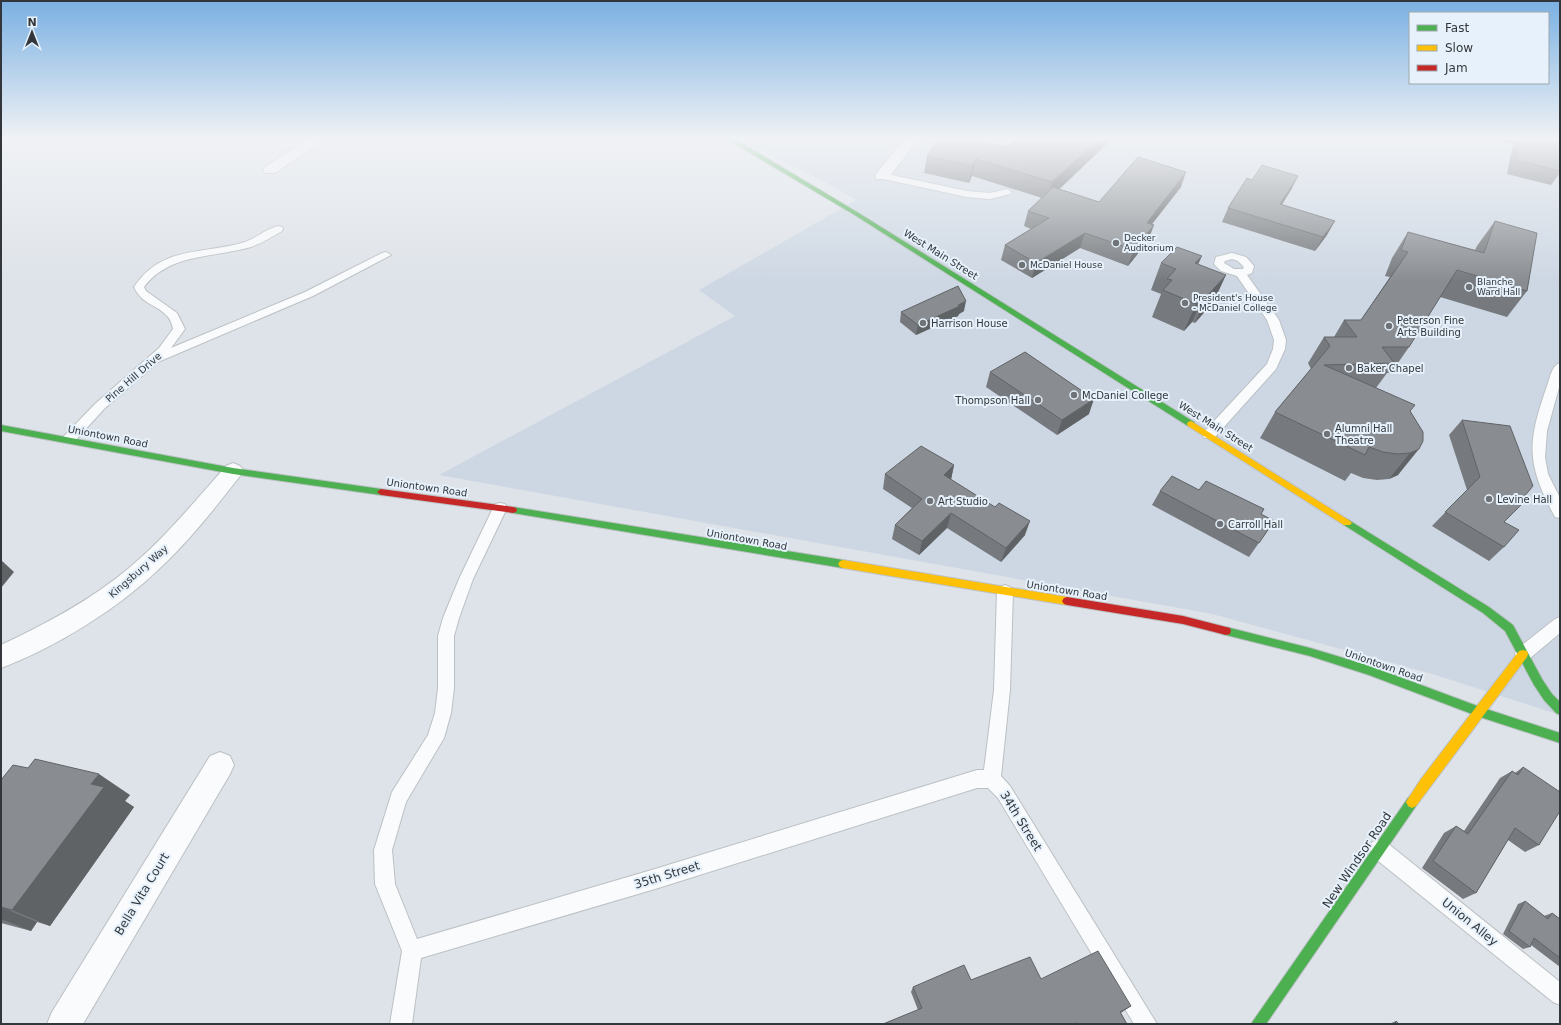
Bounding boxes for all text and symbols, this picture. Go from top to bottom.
north arrow [12,12,52,52]
legend [1409,12,1549,84]
text: N [27,16,37,29]
text: Fast [1445,21,1469,35]
text: Slow [1445,41,1473,55]
text: Jam [1444,61,1468,75]
street label: West Main Street [902,227,980,282]
place label: Decker Auditorium [1124,233,1174,253]
marker: Decker Auditorium [1111,238,1121,248]
marker: McDaniel House [1017,260,1027,270]
place label: McDaniel House [1030,260,1103,270]
place label: Blanche Ward Hall [1477,277,1520,297]
marker: Blanche Ward Hall [1464,282,1474,292]
place label: President's House - McDaniel College [1193,293,1277,313]
marker: President's House - McDaniel College [1180,298,1190,308]
place label: Peterson Fine Arts Building [1397,315,1464,338]
marker: Harrison House [918,318,928,328]
place label: Harrison House [931,318,1008,329]
marker: Peterson Fine Arts Building [1384,321,1394,331]
street label: Pine Hill Drive [103,350,163,404]
marker: Baker Chapel [1344,363,1354,373]
place label: Baker Chapel [1357,363,1424,374]
marker: McDaniel College [1069,390,1079,400]
place label: McDaniel College [1082,390,1169,401]
place label: Thompson Hall [954,395,1030,406]
marker: Thompson Hall [1033,395,1043,405]
street label: West Main Street [1177,399,1255,454]
street label: Uniontown Road [67,423,149,450]
place label: Alumni Hall Theatre [1334,423,1392,446]
marker: Alumni Hall Theatre [1322,429,1332,439]
street label: Uniontown Road [386,476,468,499]
marker: Levine Hall [1484,494,1494,504]
place label: Levine Hall [1497,494,1552,505]
marker: Art Studio [925,496,935,506]
place label: Art Studio [938,496,988,507]
marker: Carroll Hall [1215,519,1225,529]
place label: Carroll Hall [1228,519,1283,530]
street label: Uniontown Road [706,527,788,552]
street label: Kingsbury Way [107,543,170,600]
street label: Uniontown Road [1026,579,1108,602]
street label: Uniontown Road [1343,647,1424,684]
street label: 34th Street [997,789,1045,854]
street label: New Windsor Road [1320,809,1394,911]
street label: Bella Vita Court [112,850,172,938]
street label: 35th Street [633,858,702,892]
street label: Union Alley [1439,895,1501,949]

